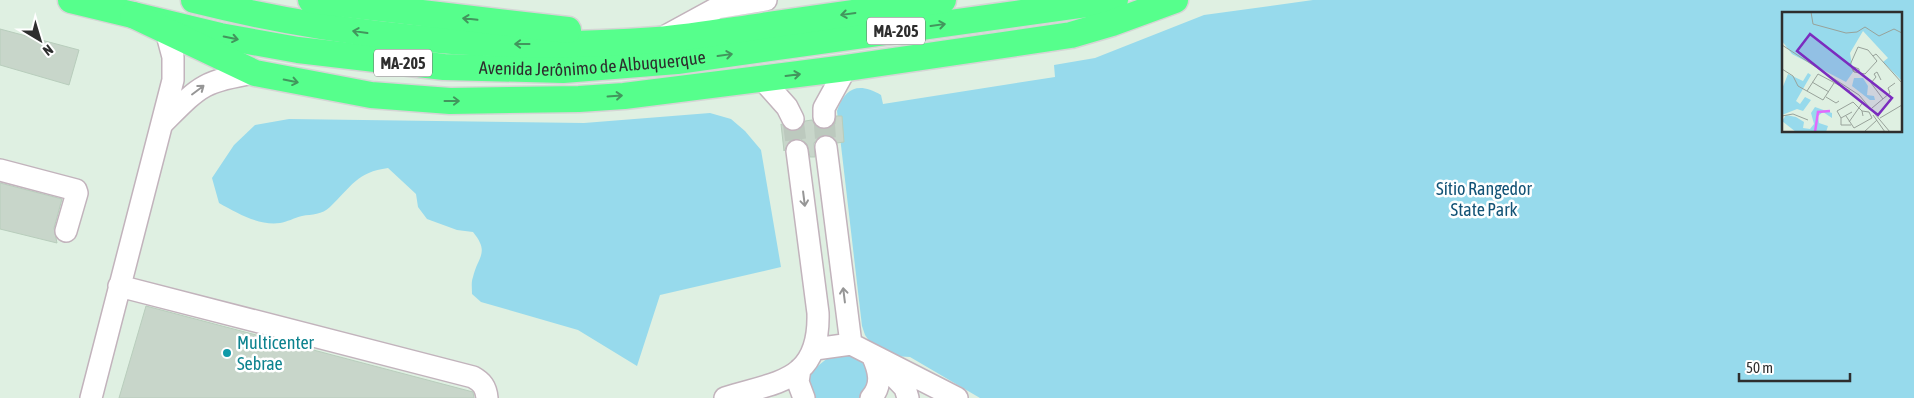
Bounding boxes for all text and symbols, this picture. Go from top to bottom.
one-way arrow [840,9,856,19]
inset map [1782,12,1902,132]
one-way arrow [463,14,479,24]
north arrow [15,15,65,65]
road number: MA-205 [867,18,925,44]
one-way arrow [929,20,945,30]
one-way arrow [352,27,368,37]
one-way arrow [223,34,239,44]
one-way arrow [514,39,530,49]
text: N [40,41,56,59]
street label: Avenida Jerônimo de Albuquerque [479,46,707,80]
road number: MA-205 [374,49,432,76]
one-way arrow [717,49,733,59]
one-way arrow [785,70,801,80]
one-way arrow [283,77,299,87]
one-way arrow [191,84,204,95]
one-way arrow [606,92,622,101]
one-way arrow [444,96,460,106]
park label: Sítio Rangedor State Park [1436,178,1533,220]
one-way arrow [799,191,809,207]
one-way arrow [838,288,848,304]
place label: Multicenter Sebrae [237,332,315,374]
marker: Multicenter Sebrae [221,347,233,359]
scale bar [1739,350,1850,382]
text: 50 m [1746,359,1773,376]

